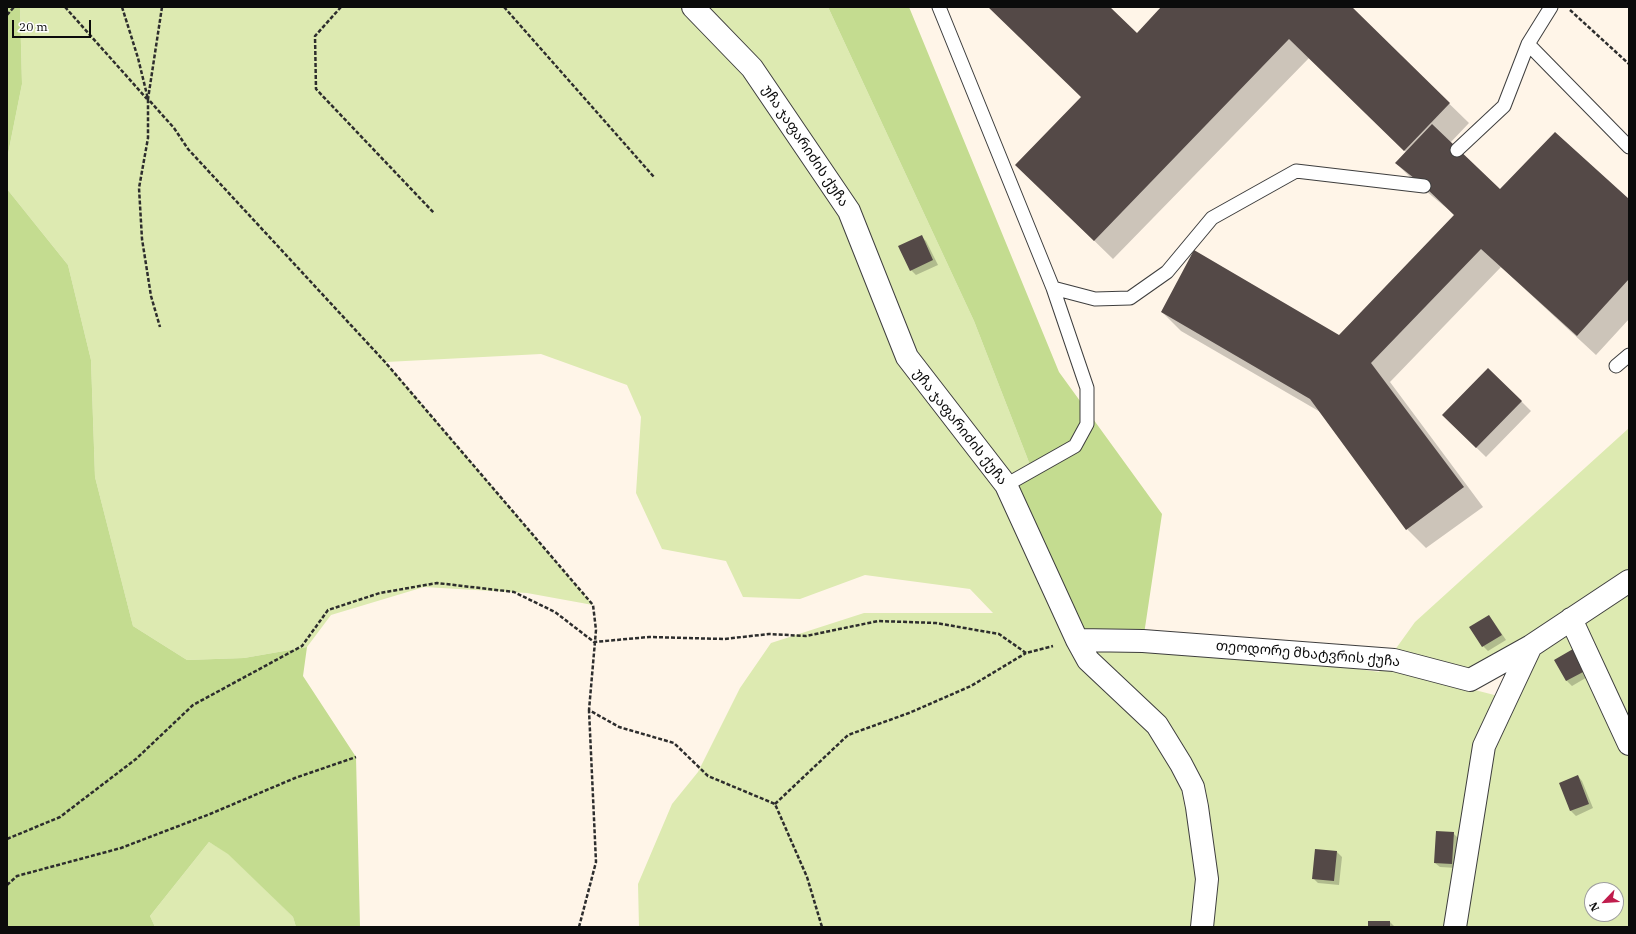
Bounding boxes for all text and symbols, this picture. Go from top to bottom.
scale bar [14,12,93,38]
text: 20 m [19,19,48,34]
street label: უჩა ჯაფარიძის ქუჩა [758,82,852,210]
street label: უჩა ჯაფარიძის ქუჩა [909,365,1011,489]
street label: თეოდორე მხატვრის ქუჩა [1215,638,1401,670]
north arrow [1584,882,1624,922]
text: N [1586,900,1602,914]

